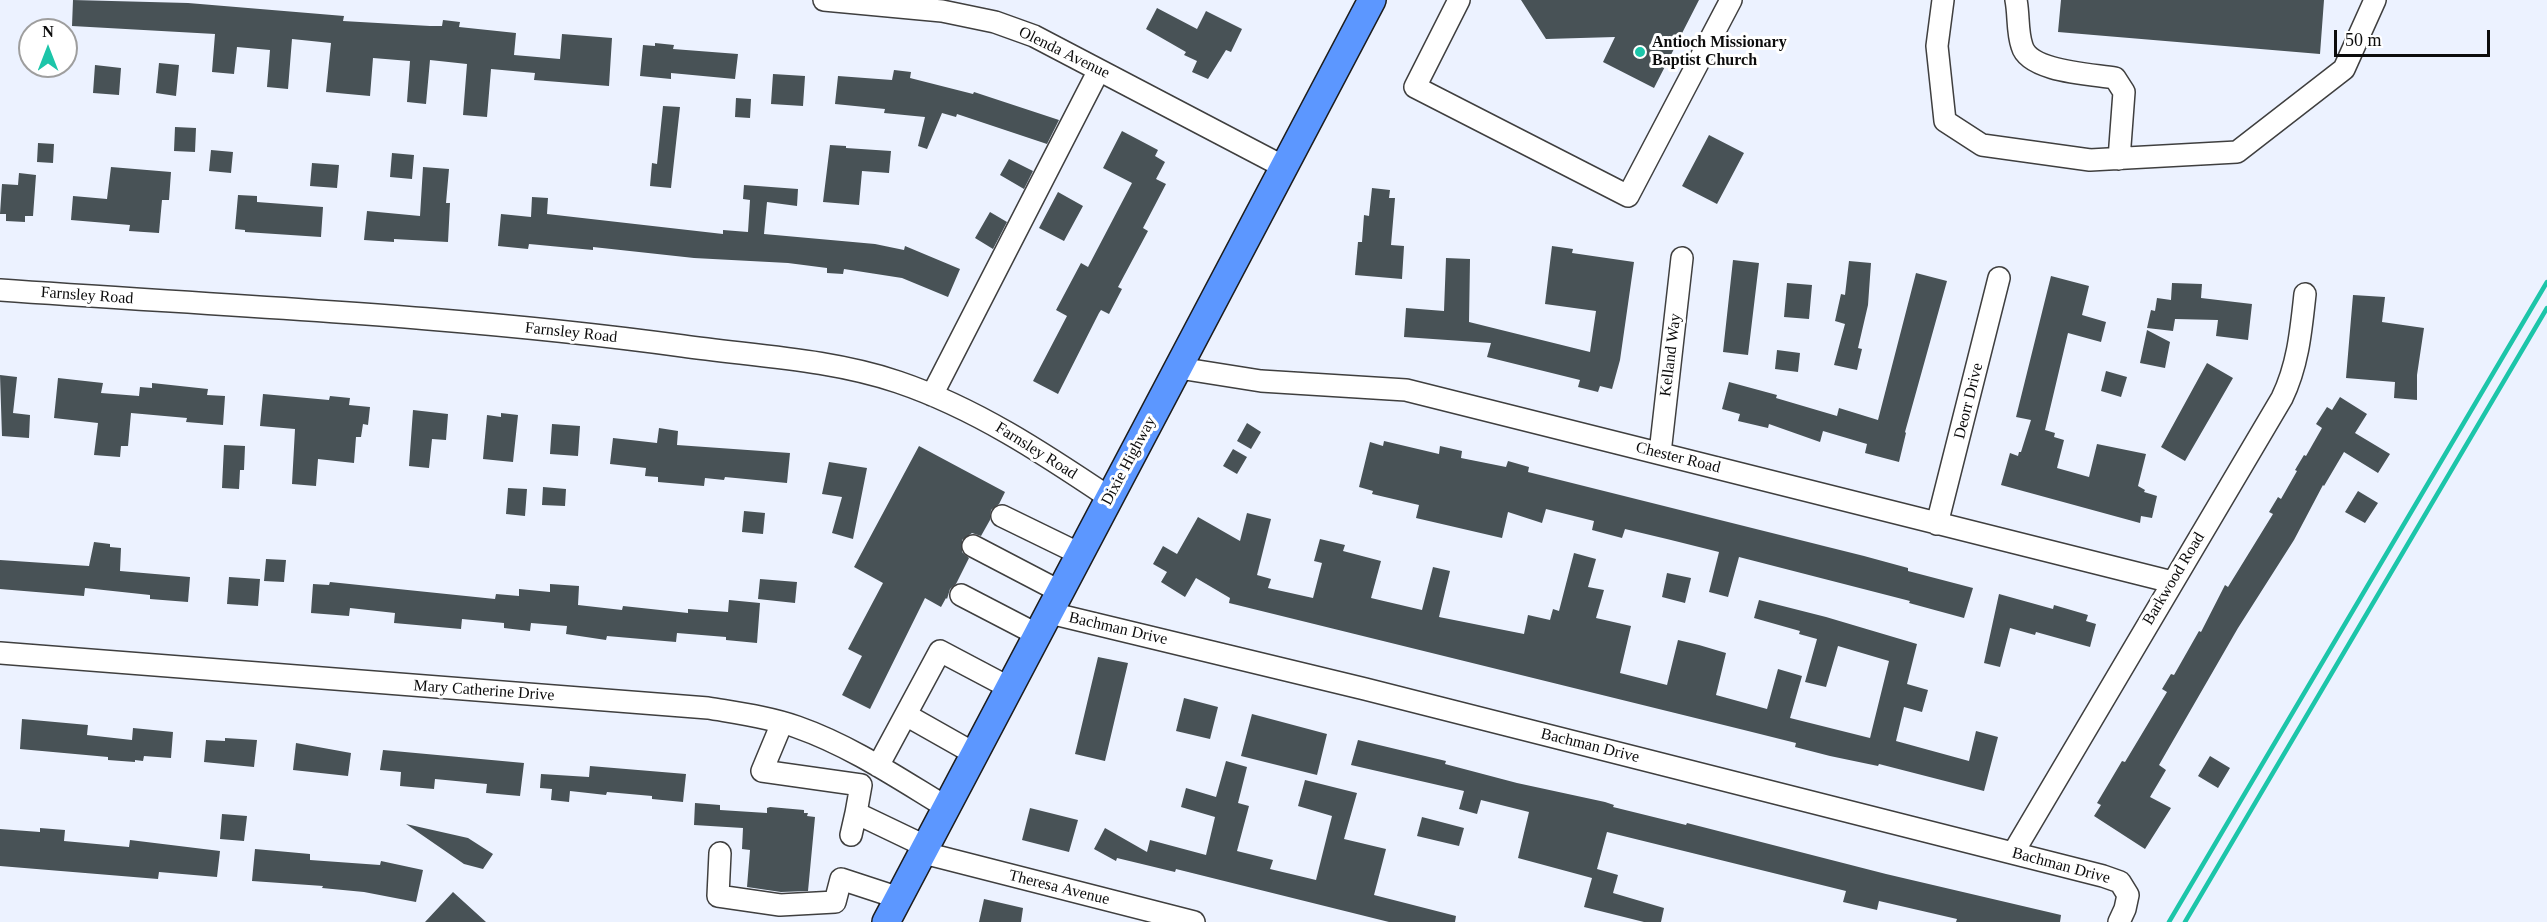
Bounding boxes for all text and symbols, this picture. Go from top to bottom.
north arrow [18,18,78,78]
scale bar [2337,18,2493,56]
text: N [42,23,54,40]
street label: Olenda Avenue [1015,23,1113,83]
text: 50 m [2345,30,2382,50]
place label: Antioch Missionary Baptist Church [1652,33,1787,71]
marker: Antioch Missionary Baptist Church [1633,45,1647,59]
street label: Farnsley Road [40,283,134,309]
street label: Kelland Way [1656,312,1686,398]
street label: Farnsley Road [524,319,618,347]
street label: Deorr Drive [1950,361,1988,441]
street label: Dixie Highway [1097,413,1161,509]
street label: Farnsley Road [992,418,1080,484]
street label: Chester Road [1634,438,1722,478]
street label: Barkwood Road [2139,529,2209,629]
street label: Bachman Drive [1067,608,1169,650]
street label: Mary Catherine Drive [413,676,555,706]
street label: Bachman Drive [1539,724,1641,768]
street label: Bachman Drive [2010,844,2112,888]
street label: Theresa Avenue [1007,866,1111,910]

